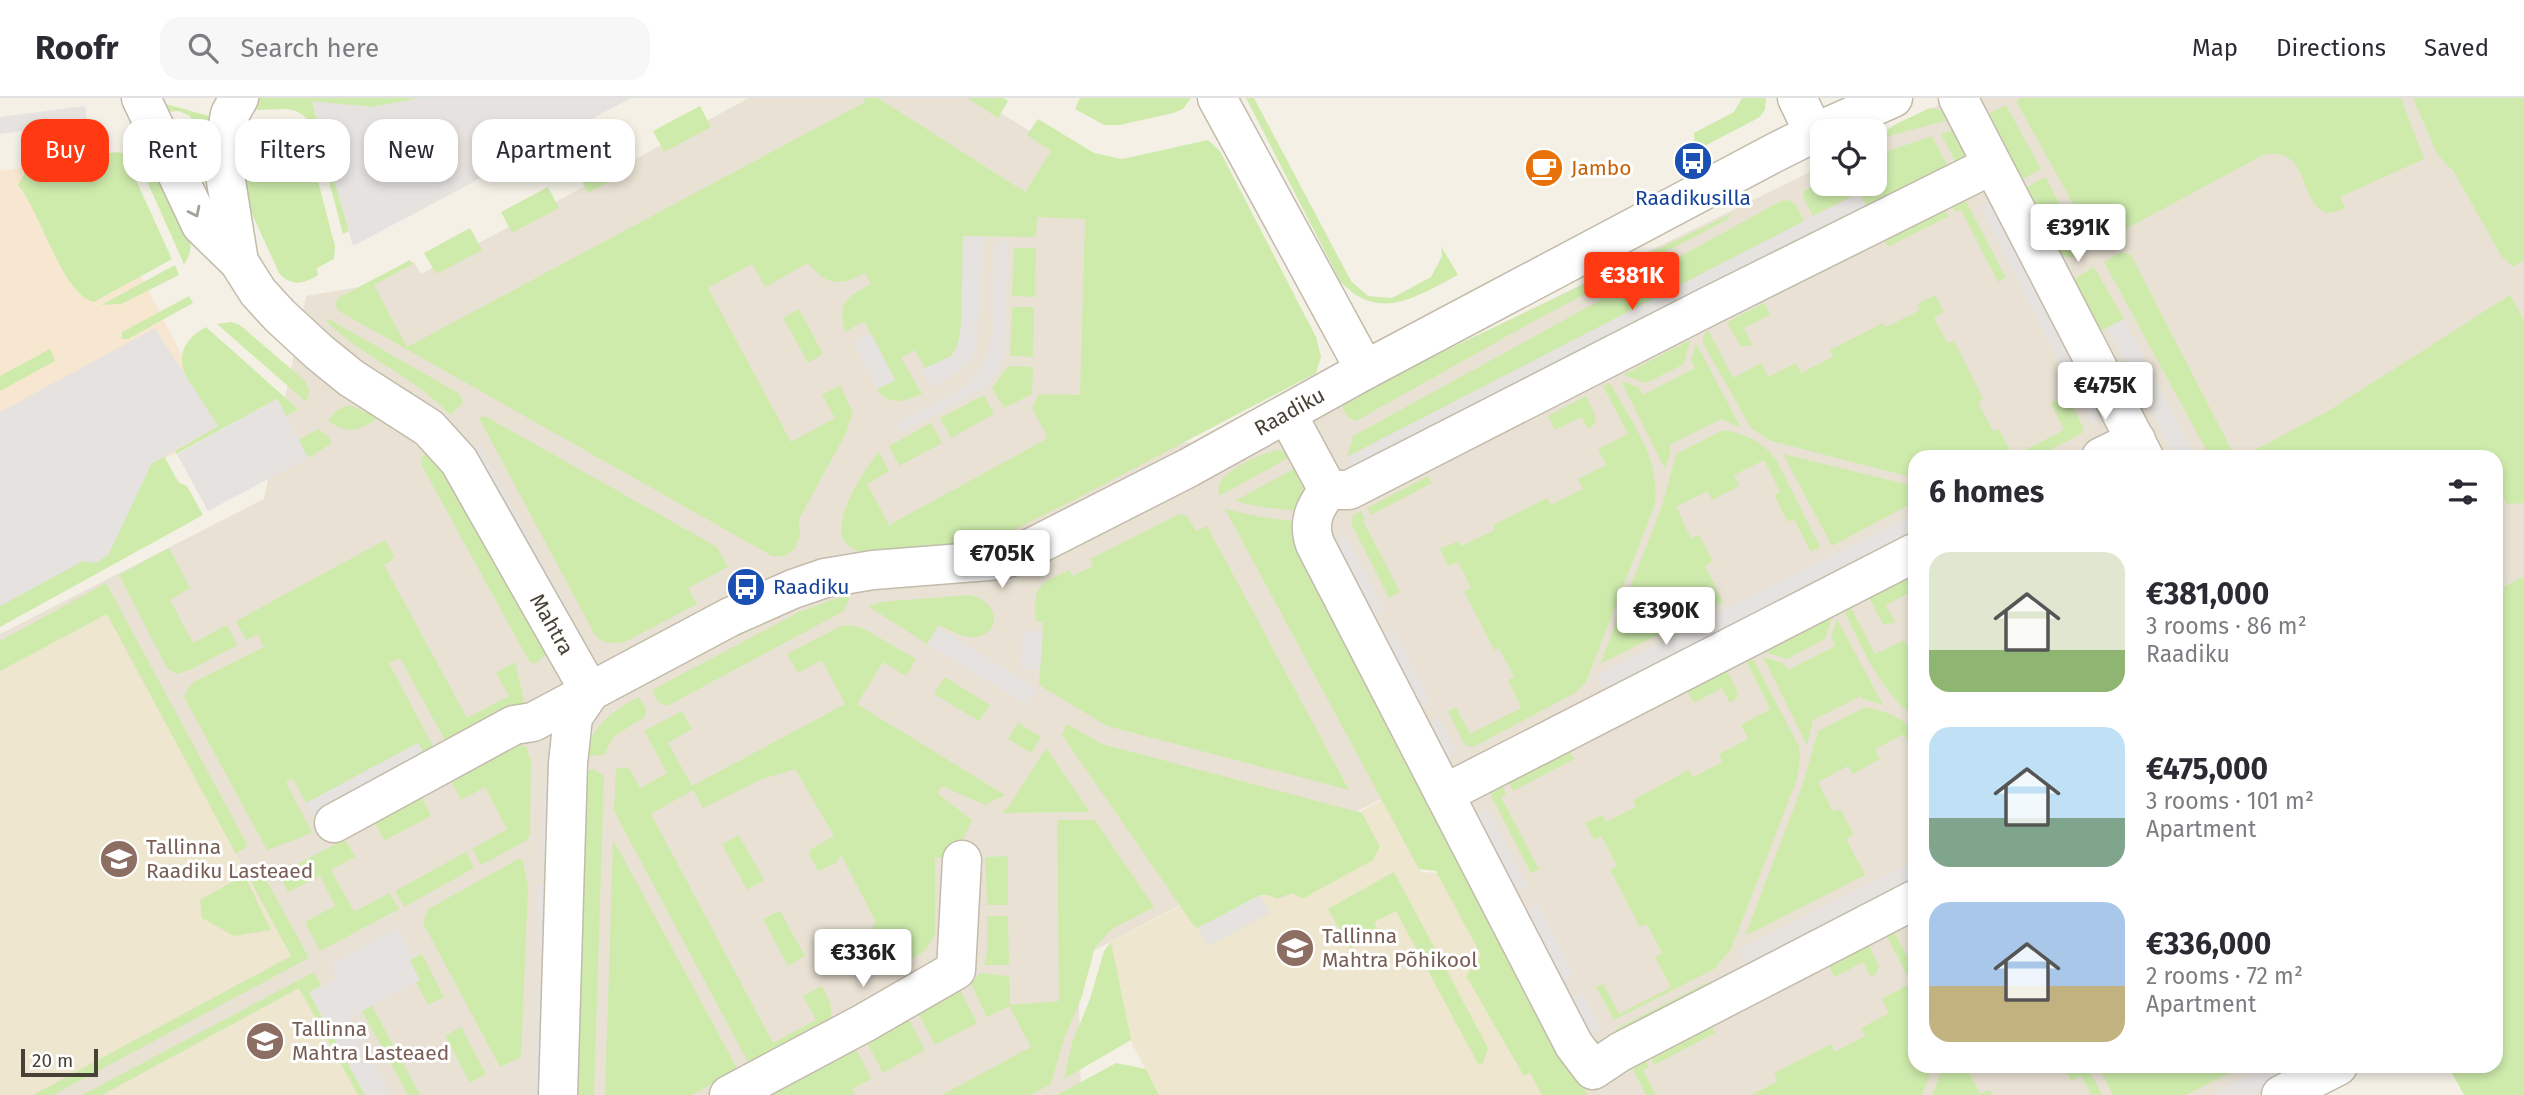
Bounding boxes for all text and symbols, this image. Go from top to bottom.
search box [160,17,650,80]
text: Roofr [35,28,118,68]
icon: search [184,29,222,67]
text: Search here [240,33,379,64]
text: Map [2192,34,2238,62]
text: Directions [2276,34,2386,62]
text: Saved [2424,34,2489,62]
chip: Buy [21,119,109,182]
chip: Rent [123,119,221,182]
chip: Filters [235,119,350,182]
chip: New [364,119,458,182]
chip: Apartment [472,119,635,182]
map controls [1810,119,1887,196]
button: locate [1810,119,1887,196]
bus stop icon: Raadikusilla [1672,140,1714,182]
cafe icon: Jambo [1523,147,1565,189]
place label: Jambo [1571,155,1632,181]
place label: Raadikusilla [1635,185,1751,211]
pin: €391K [2029,204,2127,264]
one-way arrow [186,205,200,217]
text: €391K [2047,213,2109,241]
pin: €381K [1583,252,1681,312]
text: €381K [1600,261,1664,289]
pin: €475K [2056,362,2154,422]
text: €475K [2074,371,2136,399]
street label: Raadiku [1250,382,1329,442]
icon: filters [2444,473,2482,511]
text: 6 homes [1929,474,2044,510]
pin: €705K [953,531,1051,590]
text: €705K [970,539,1034,567]
bus stop icon: Raadiku [725,566,767,608]
place label: Raadiku [773,574,850,600]
text: €381,000 [2146,576,2269,612]
icon: home [1985,580,2069,664]
pin: €390K [1617,588,1715,647]
street label: Mahtra [524,589,579,660]
text: €390K [1633,596,1699,624]
text: 3 rooms · 86 m² [2146,612,2307,640]
text: Raadiku [2146,640,2230,668]
text: €475,000 [2146,751,2268,787]
icon: home [1985,755,2069,839]
text: 3 rooms · 101 m² [2146,787,2314,815]
text: Apartment [2146,815,2256,843]
place label: Tallinna Raadiku Lasteaed [146,834,313,884]
school or university icon: Tallinna Raadiku Lasteaed [98,838,140,880]
place label: Tallinna Mahtra Põhikool [1322,923,1477,973]
text: €336,000 [2146,926,2271,962]
school or university icon: Tallinna Mahtra Põhikool [1274,927,1316,969]
pin: €336K [814,930,912,989]
icon: home [1985,930,2069,1014]
text: €336K [830,938,896,966]
text: 2 rooms · 72 m² [2146,962,2303,990]
text: Apartment [2146,990,2256,1018]
place label: Tallinna Mahtra Lasteaed [292,1016,449,1066]
school or university icon: Tallinna Mahtra Lasteaed [244,1020,286,1062]
scale bar [21,1046,98,1078]
text: 20 m [32,1049,73,1072]

